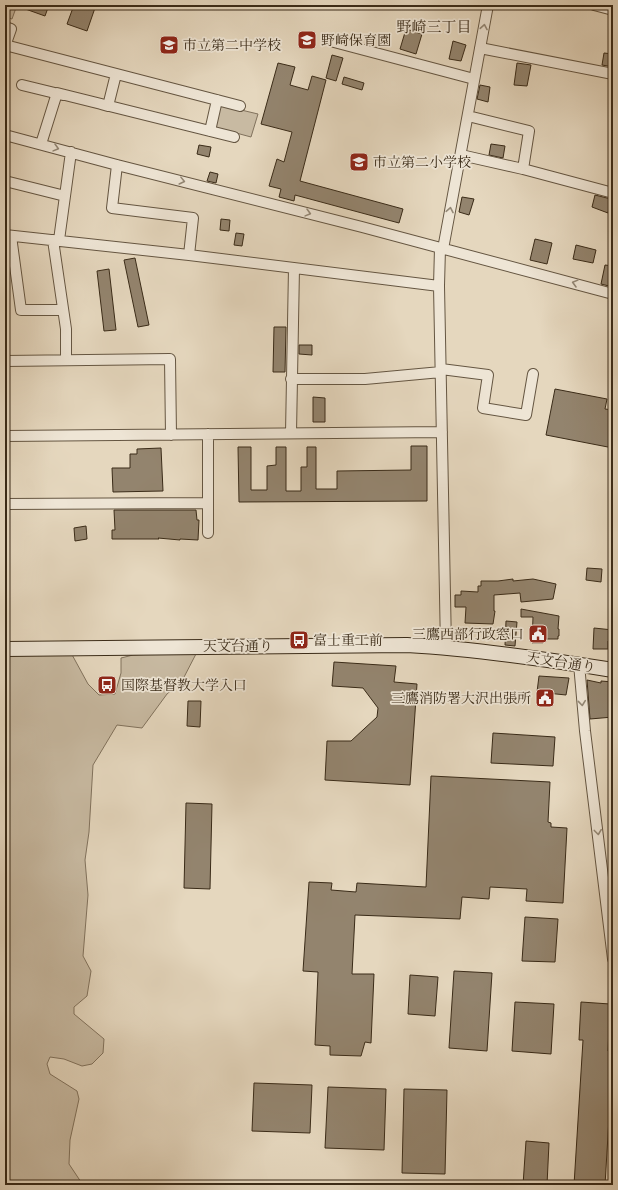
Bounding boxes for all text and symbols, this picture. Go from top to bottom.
district label: 野崎三丁目 [396,19,472,36]
one-way arrow [479,24,487,30]
school or university icon: 野崎保育園 [296,29,318,51]
place label: 野崎保育園 [321,33,391,48]
school or university icon: 市立第二中学校 [158,34,180,56]
place label: 市立第二中学校 [183,38,281,53]
one-way arrow [53,143,60,152]
school or university icon: 市立第二小学校 [348,151,370,173]
place label: 市立第二小学校 [373,155,471,170]
one-way arrow [178,176,185,185]
one-way arrow [446,207,454,213]
one-way arrow [305,208,311,216]
one-way arrow [572,280,579,288]
public building icon: 三鷹西部行政窓口 [527,623,549,645]
place label: 三鷹西部行政窓口 [412,627,524,642]
bus stop icon: 富士重工前 [288,629,310,651]
place label: 富士重工前 [313,633,383,648]
street label: 天文台通り [203,638,273,654]
street label: 天文台通り [525,649,597,675]
bus stop icon: 国際基督教大学入口 [96,674,118,696]
place label: 国際基督教大学入口 [121,678,247,693]
public building icon: 三鷹消防署大沢出張所 [534,687,556,709]
place label: 三鷹消防署大沢出張所 [391,691,531,706]
one-way arrow [577,700,586,706]
one-way arrow [593,829,602,835]

